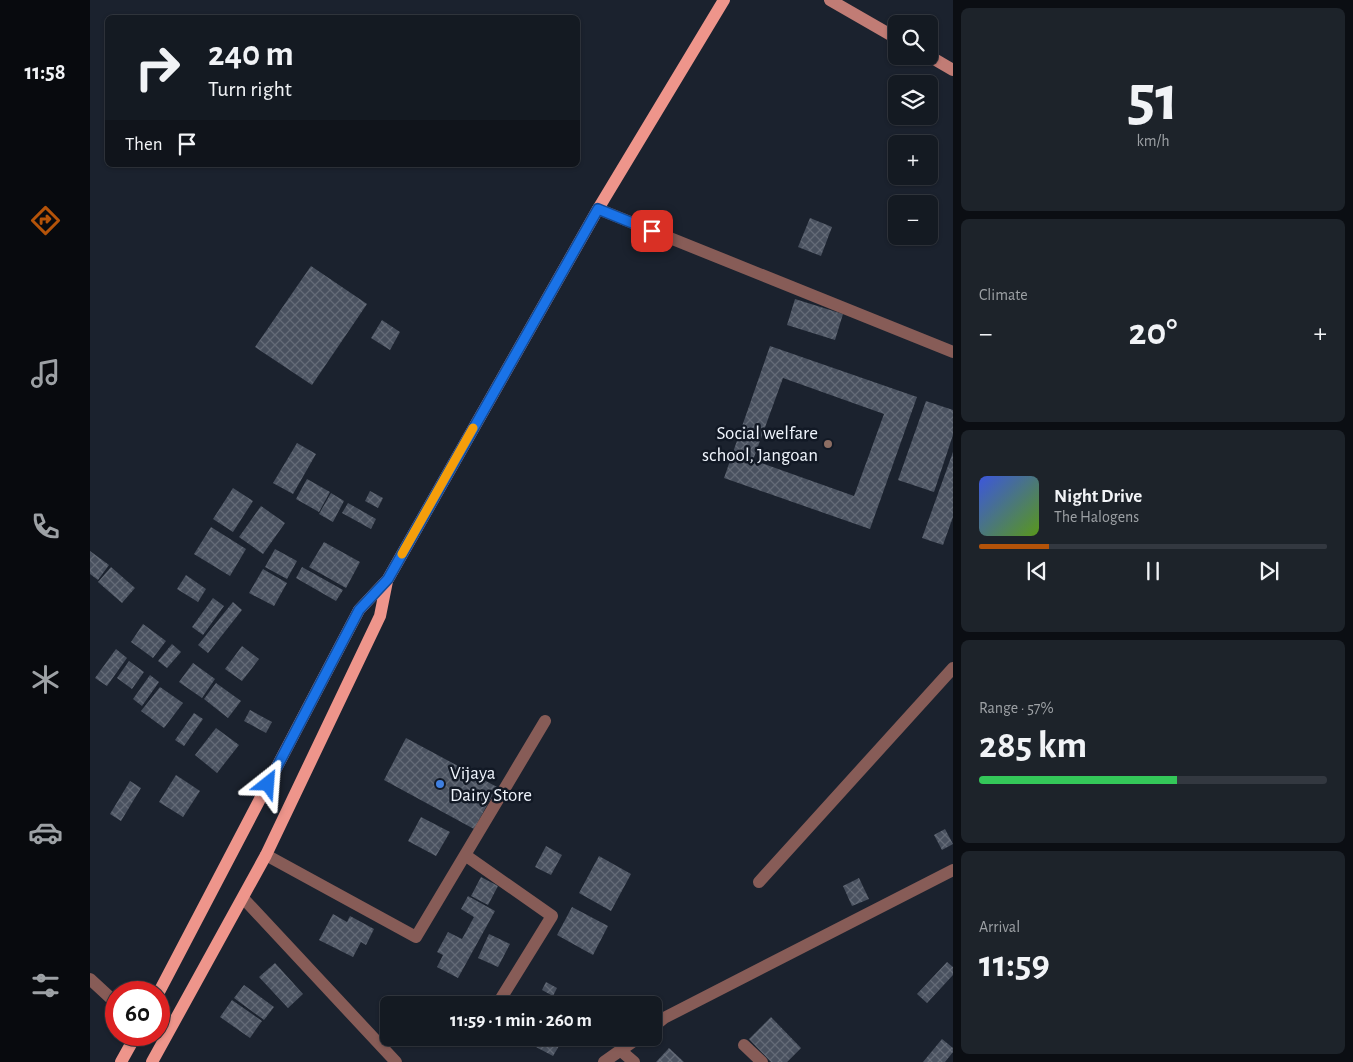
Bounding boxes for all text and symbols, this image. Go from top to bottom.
map controls [888,15,938,245]
button: search [888,15,938,65]
icon: right [125,35,190,100]
text: 240 m [208,37,294,72]
text: 11:58 [24,61,66,83]
text: 51 [1127,67,1179,132]
button: layers [888,75,938,125]
text: Turn right [208,78,292,100]
icon: arrive [173,130,201,158]
text: km/h [1136,133,1170,149]
text: Then [125,135,163,154]
button: + [888,135,938,185]
button: − [888,195,938,245]
icon: directions [28,203,63,238]
pin [631,210,673,252]
icon: arrive [638,217,666,245]
text: Climate [979,287,1028,303]
text: 20° [1129,314,1177,352]
text: − [979,320,992,348]
text: + [1314,320,1327,348]
icon: music [28,356,63,391]
place label: Social welfare school, Jangoan [702,424,818,465]
marker: Social welfare school, Jangoan [822,438,834,450]
text: Night Drive [1054,487,1142,506]
icon: phone [28,509,63,544]
text: The Halogens [1054,509,1139,525]
icon: previous [1023,557,1051,585]
icon: pause [1139,557,1167,585]
icon: next [1255,557,1283,585]
icon: climate [28,662,63,697]
text: Range · 57% [979,700,1054,716]
text: 285 km [979,727,1087,765]
position arrow [241,757,293,809]
place label: Vijaya Dairy Store [450,764,532,805]
marker: Vijaya Dairy Store [434,778,446,790]
icon: car [28,815,63,850]
text: Arrival [979,919,1020,935]
text: 11:59 [979,946,1050,984]
icon: filters [28,968,63,1003]
speed limit sign: 60 [105,981,170,1046]
text: 11:59 · 1 min · 260 m [450,1011,592,1030]

